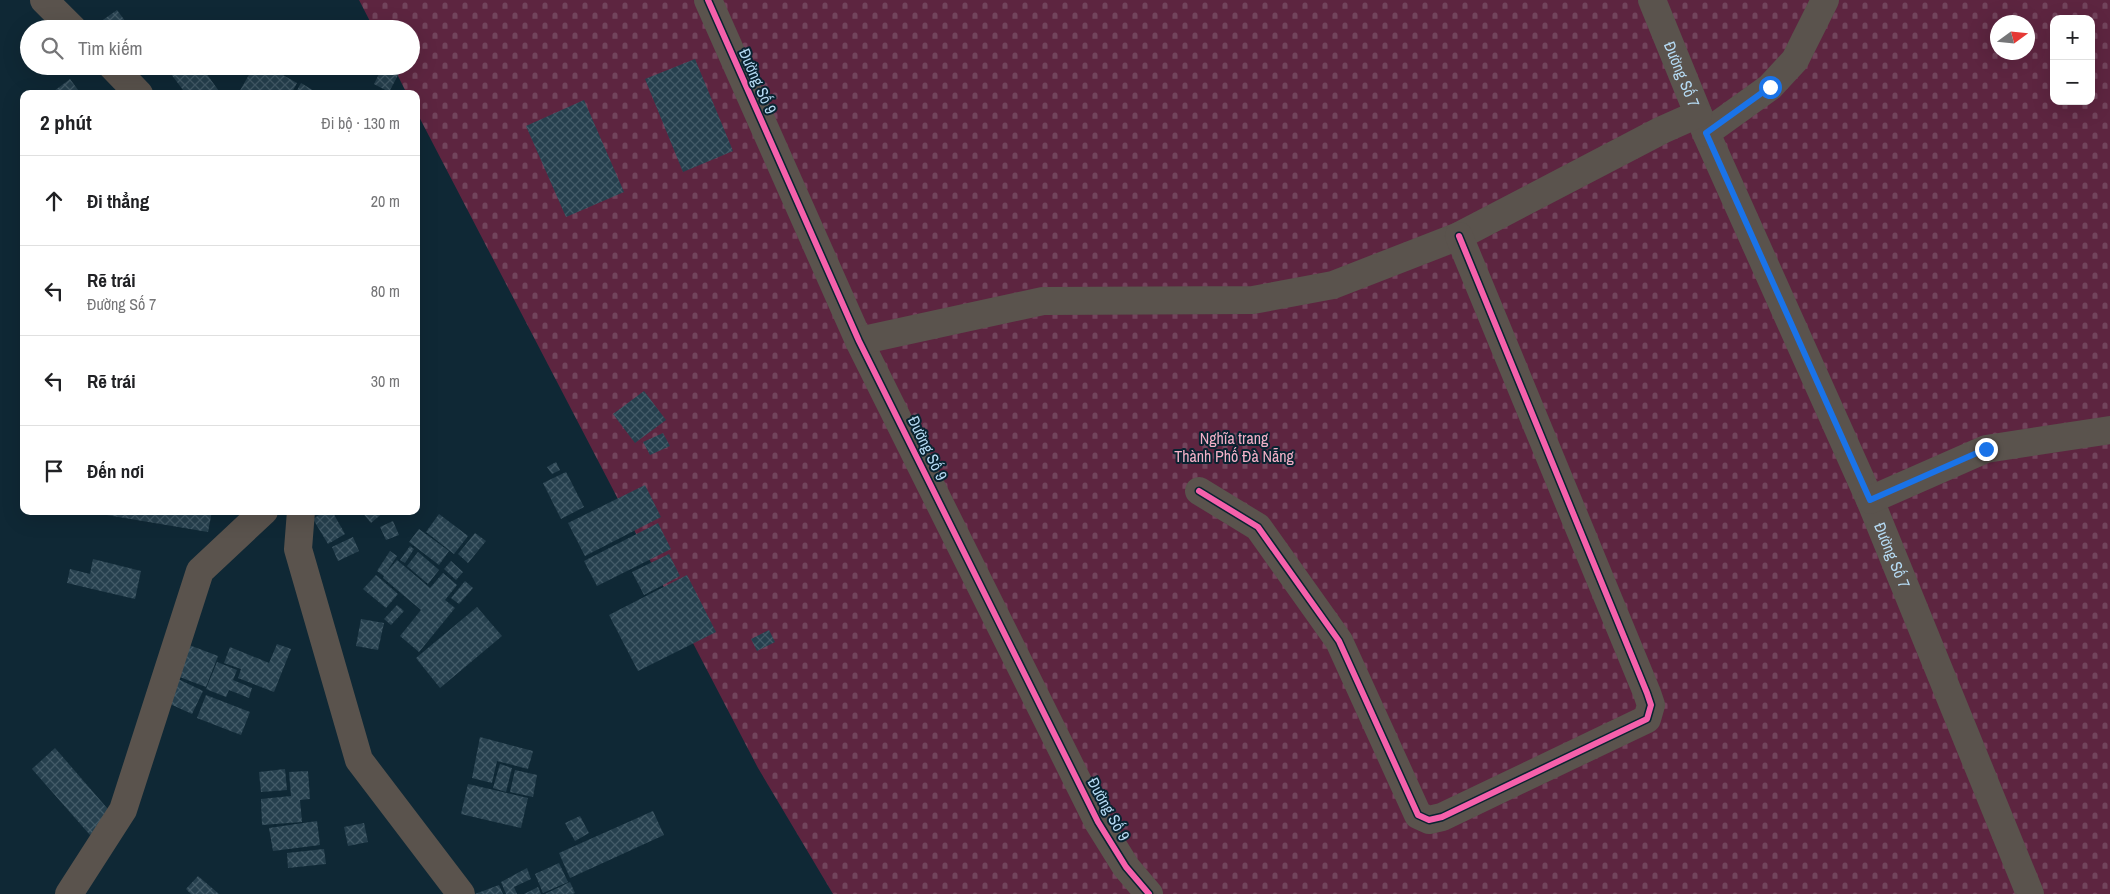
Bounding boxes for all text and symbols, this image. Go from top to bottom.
north arrow [1990,15,2035,60]
map controls [2050,15,2095,105]
button: + [2050,15,2095,60]
search box [20,20,420,75]
icon: search [38,34,66,62]
text: Tìm kiếm [78,35,143,61]
street label: Đường Số 7 [1659,38,1705,110]
street label: Đường Số 9 [734,45,782,117]
button: − [2050,60,2095,105]
route start [1759,76,1782,99]
text: 2 phút [40,108,92,137]
text: Đi bộ · 130 m [321,112,400,134]
icon: ahead [40,187,68,215]
text: Đi thẳng [87,188,149,214]
text: 20 m [371,190,400,212]
text: Rẽ trái [87,267,136,293]
icon: left [40,277,68,305]
text: 80 m [371,280,400,302]
text: Đường Số 7 [87,293,156,315]
icon: left [40,367,68,395]
text: Rẽ trái [87,368,136,394]
text: 30 m [371,370,400,392]
street label: Đường Số 9 [903,412,953,484]
park label: Nghĩa trang Thành Phố Đà Nẵng [1174,427,1295,467]
route end [1975,438,1998,461]
icon: arrive [40,457,68,485]
text: Đến nơi [87,458,144,484]
street label: Đường Số 7 [1869,519,1916,591]
street label: Đường Số 9 [1083,773,1135,845]

